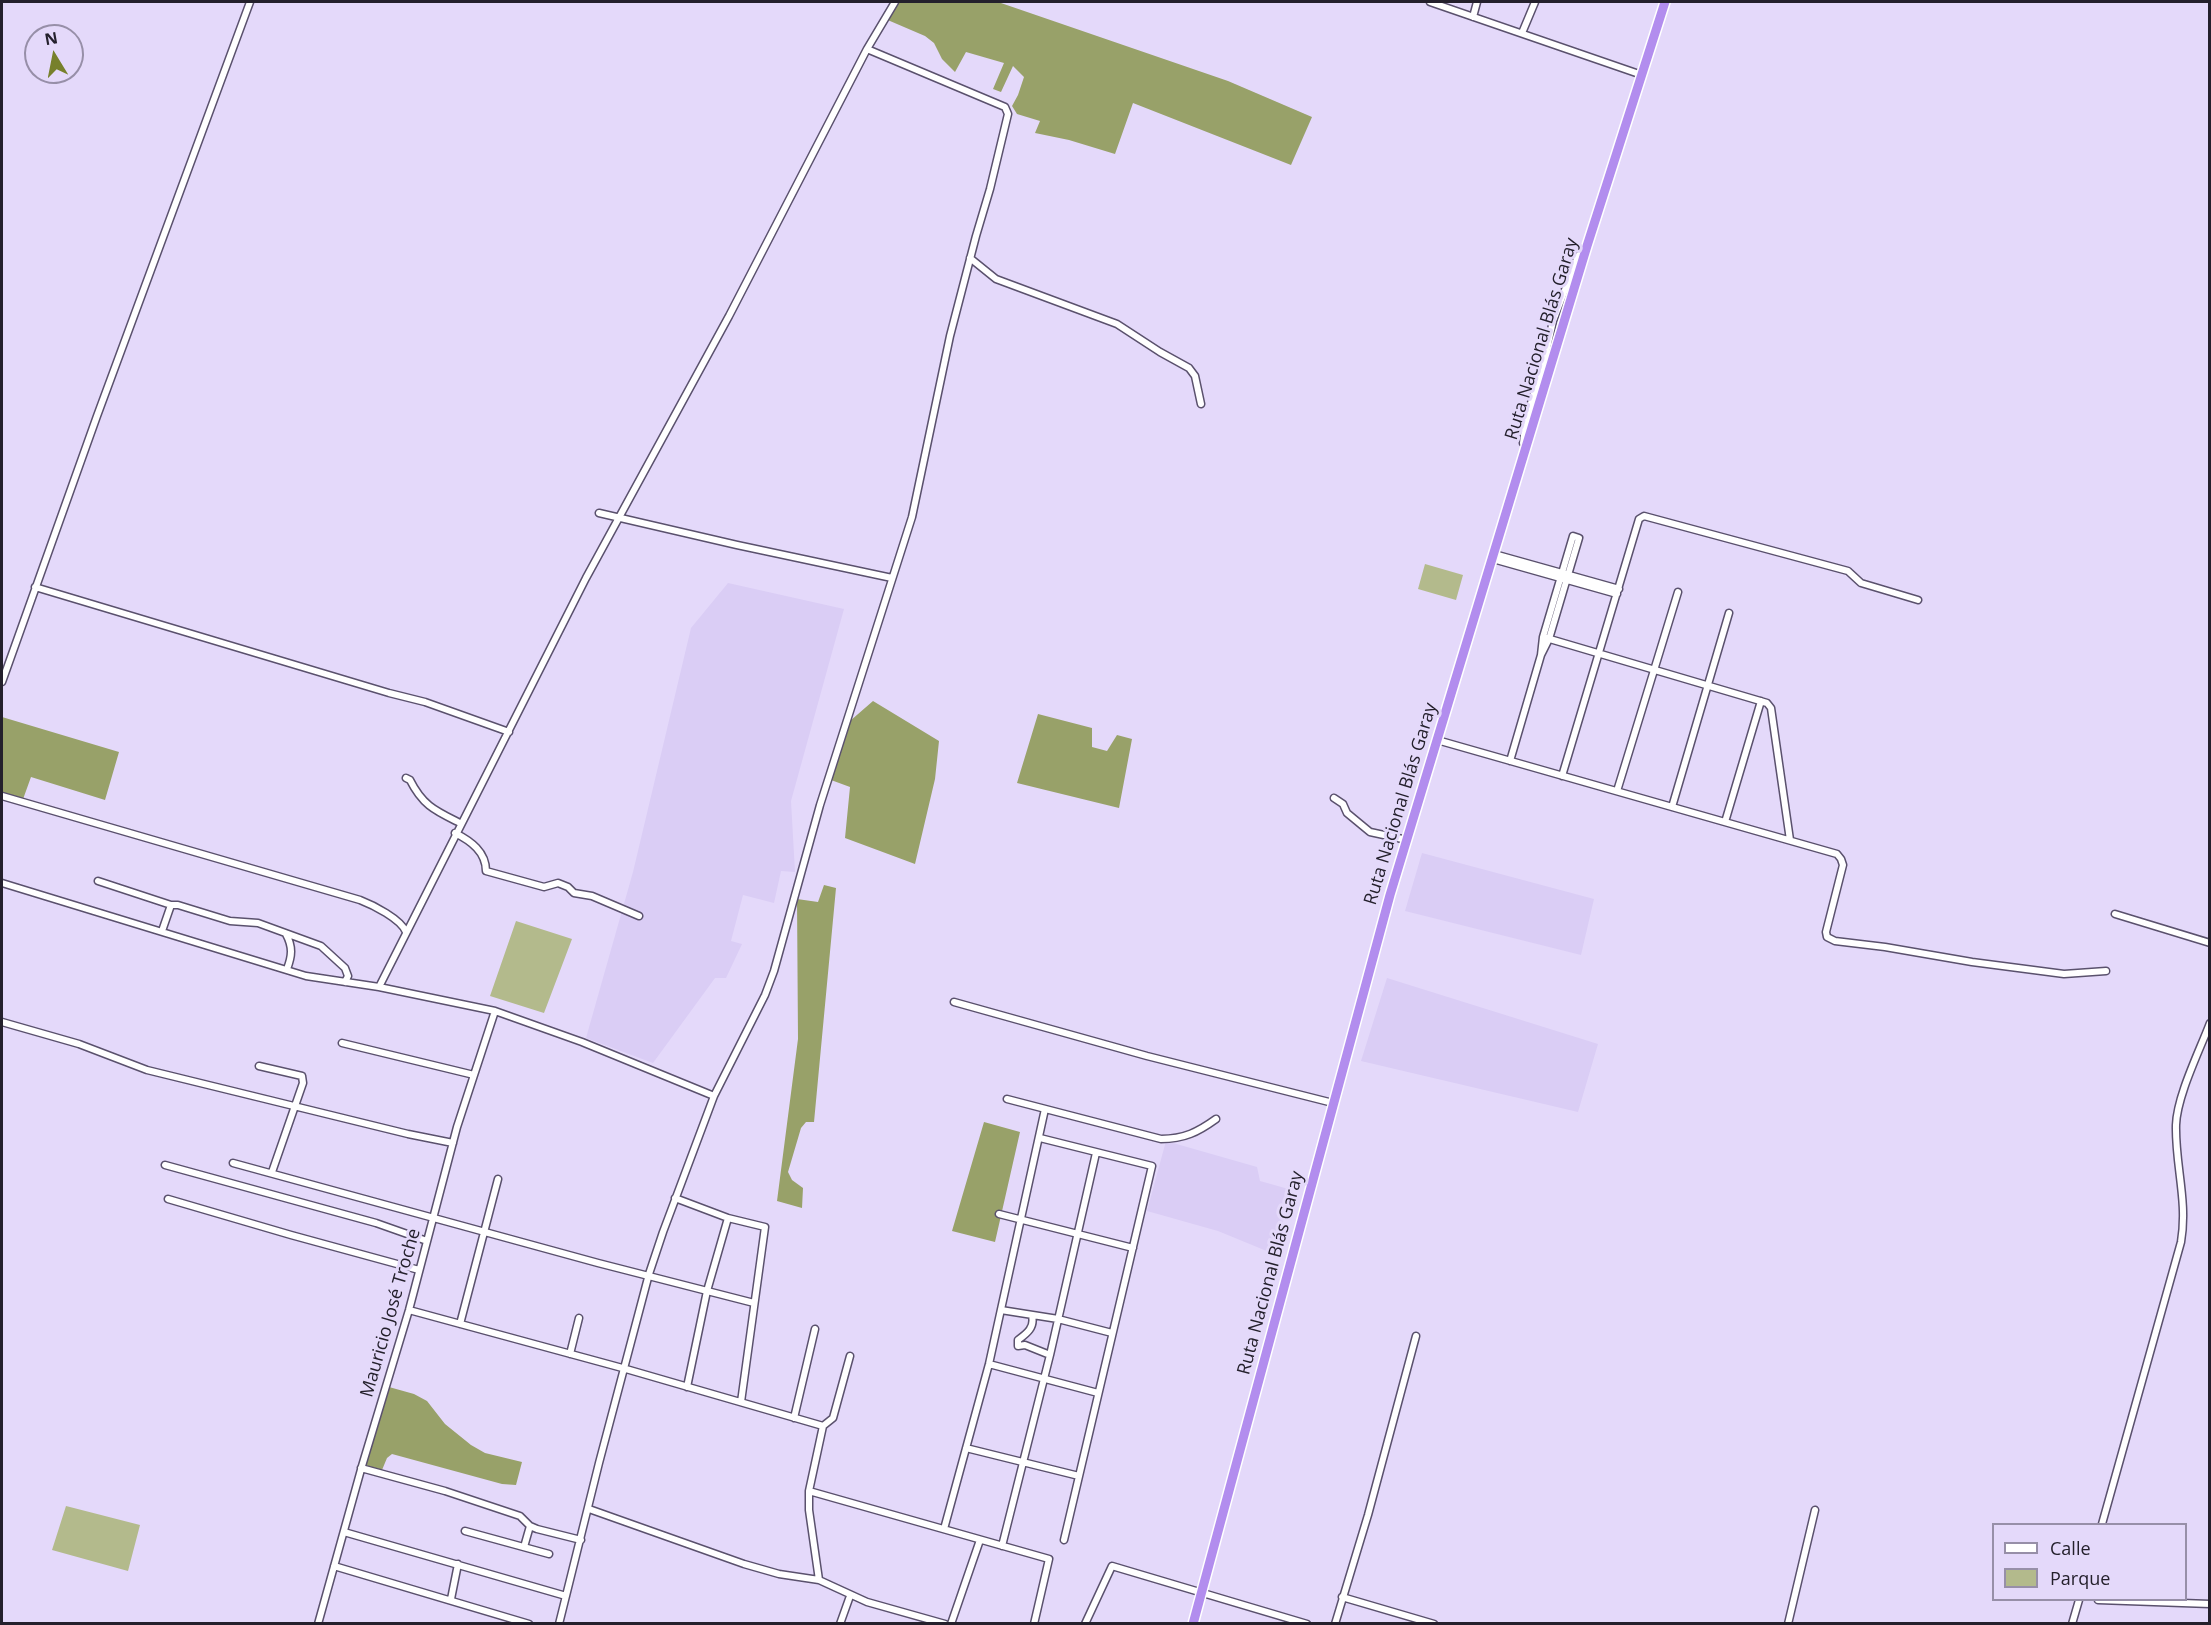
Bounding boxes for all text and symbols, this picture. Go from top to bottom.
north arrow [24,24,84,84]
text: N [43,26,60,50]
street label: Ruta Nacional Blás Garay [1501,235,1583,443]
street label: Ruta Nacional Blás Garay [1360,700,1442,908]
street label: Ruta Nacional Blás Garay [1233,1169,1309,1377]
street label: Mauricio José Troche [357,1226,425,1400]
legend [1992,1523,2187,1601]
text: Calle [2050,1536,2091,1560]
text: Parque [2050,1566,2110,1590]

